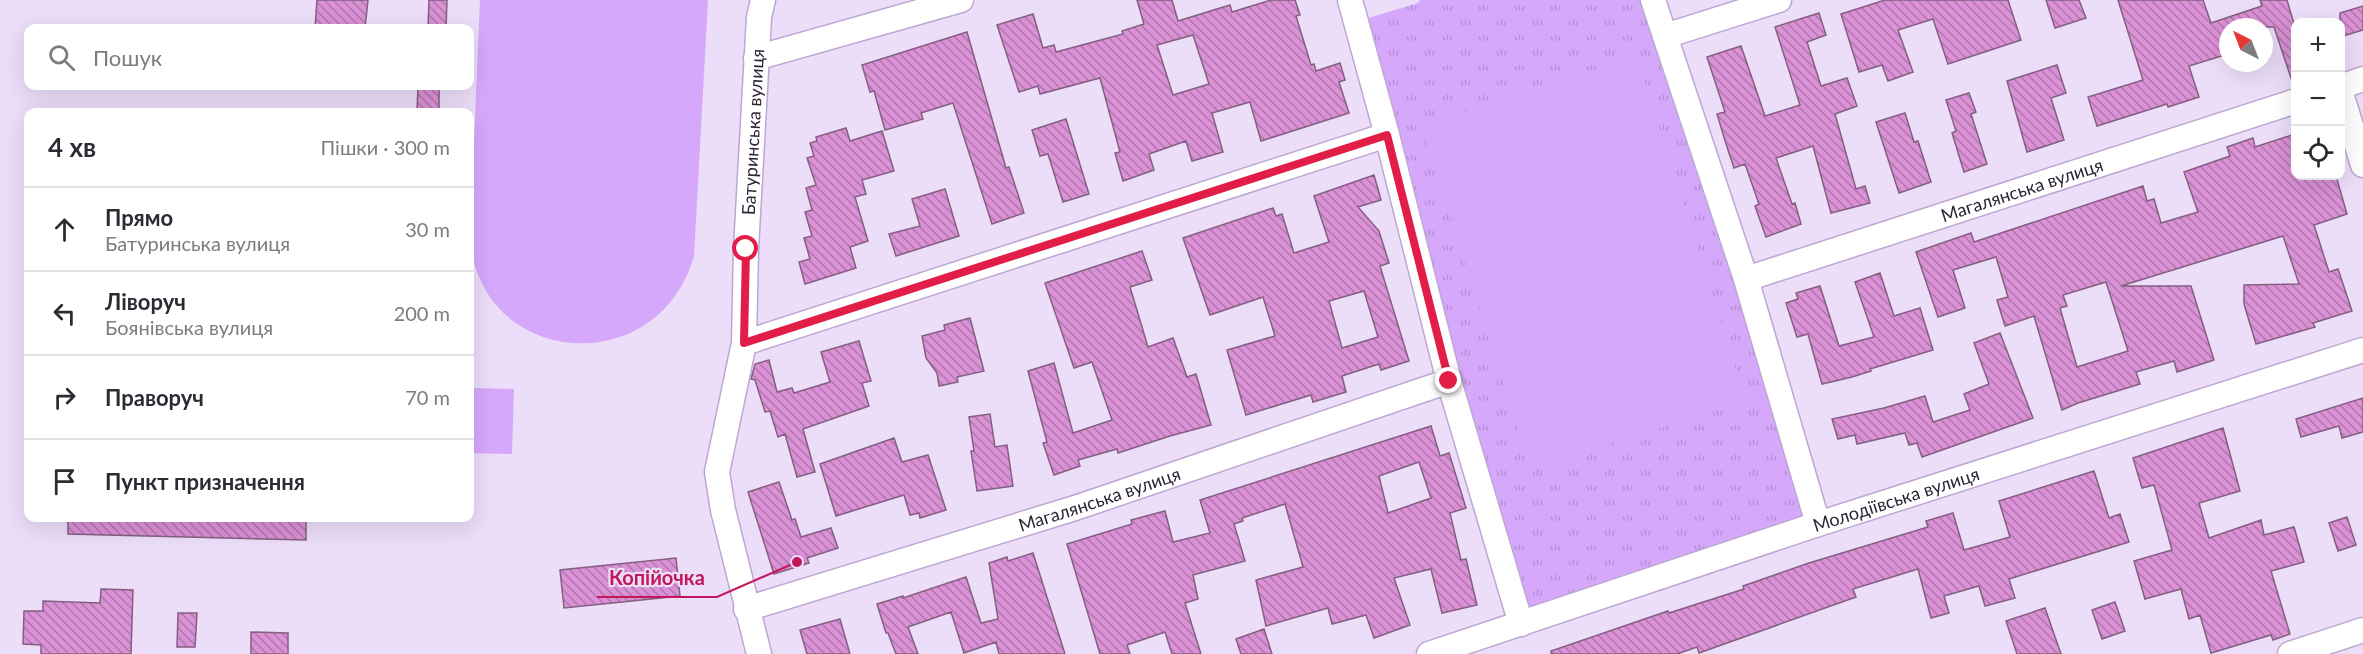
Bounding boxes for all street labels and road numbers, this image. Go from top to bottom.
street label: Батуринська вулиця [737,48,768,216]
street label: Магалянська вулиця [1938,153,2106,226]
street label: Магалянська вулиця [1016,462,1183,536]
street label: Молодіївська вулиця [1810,462,1982,536]

